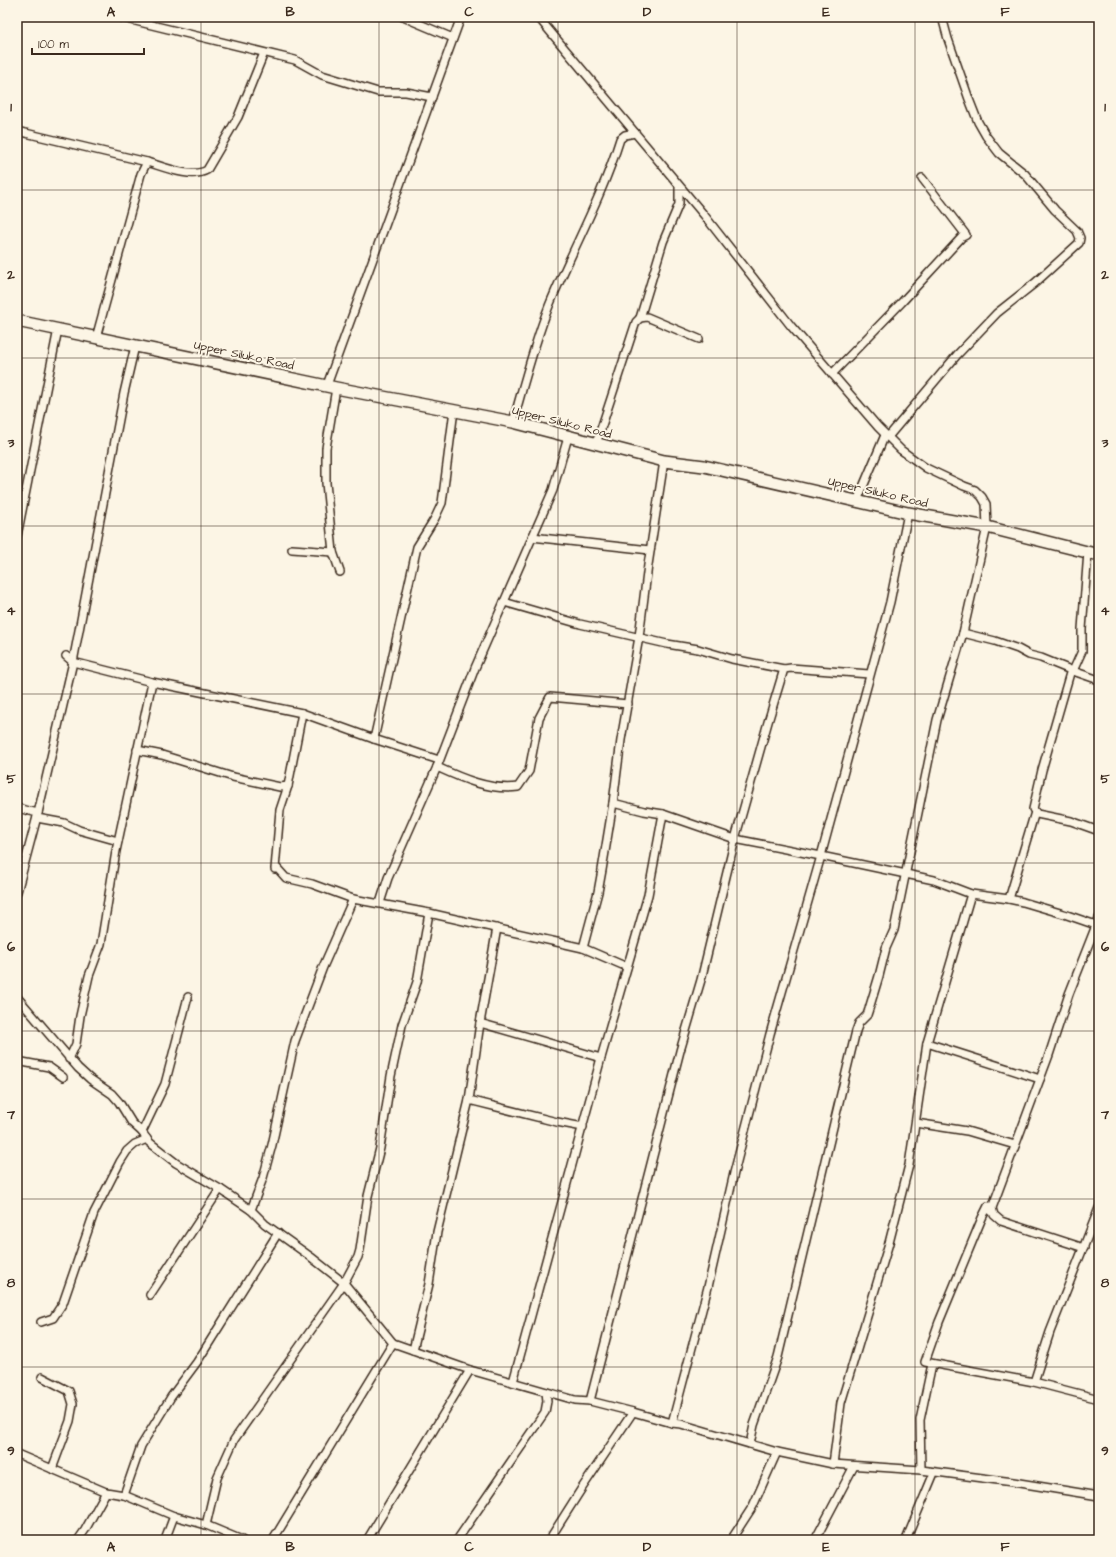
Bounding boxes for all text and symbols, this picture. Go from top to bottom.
text: A [107,3,116,21]
text: B [285,3,295,21]
text: C [464,3,474,21]
text: D [643,3,652,21]
text: E [822,3,830,21]
text: F [1000,3,1010,21]
scale bar [32,30,144,56]
text: 100 m [38,36,69,53]
text: 1 [10,98,12,116]
text: 1 [1104,98,1106,116]
text: 2 [6,266,15,284]
text: 2 [1100,266,1109,284]
street label: Upper Siluko Road [192,337,296,374]
street label: Upper Siluko Road [510,402,613,443]
text: 3 [7,434,15,452]
text: 3 [1101,434,1109,452]
street label: Upper Siluko Road [826,473,930,512]
text: 4 [7,602,16,620]
text: 4 [1101,602,1110,620]
text: 5 [6,770,16,788]
text: 5 [1100,770,1110,788]
text: 6 [7,938,16,956]
text: 6 [1101,938,1110,956]
text: 7 [6,1106,16,1124]
text: 7 [1100,1106,1110,1124]
text: 8 [7,1274,16,1292]
text: 8 [1101,1274,1110,1292]
text: 9 [7,1442,15,1460]
text: 9 [1101,1442,1109,1460]
text: A [107,1538,116,1556]
text: B [285,1538,295,1556]
text: C [464,1538,474,1556]
text: D [643,1538,652,1556]
text: E [822,1538,830,1556]
text: F [1000,1538,1010,1556]

